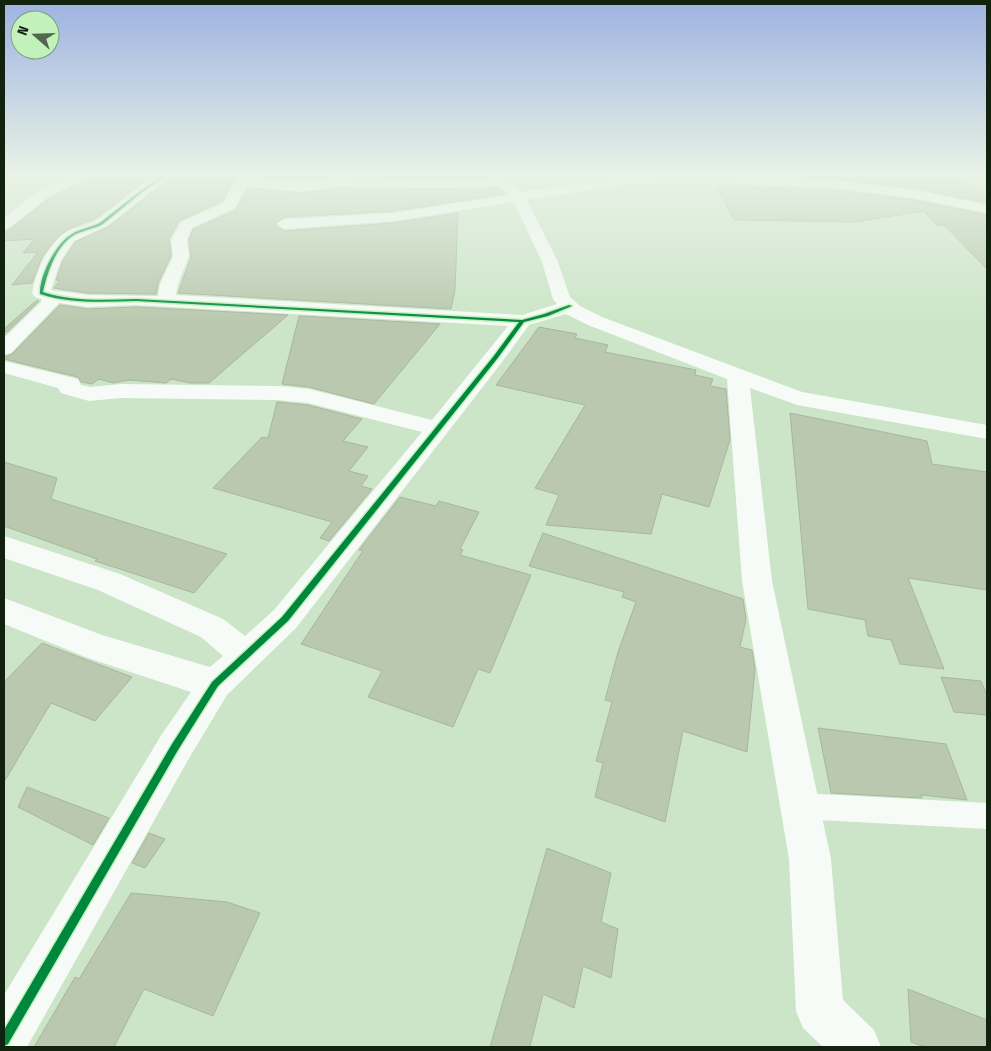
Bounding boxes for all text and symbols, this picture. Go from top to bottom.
north arrow [10,10,60,60]
text: N [14,24,33,38]

